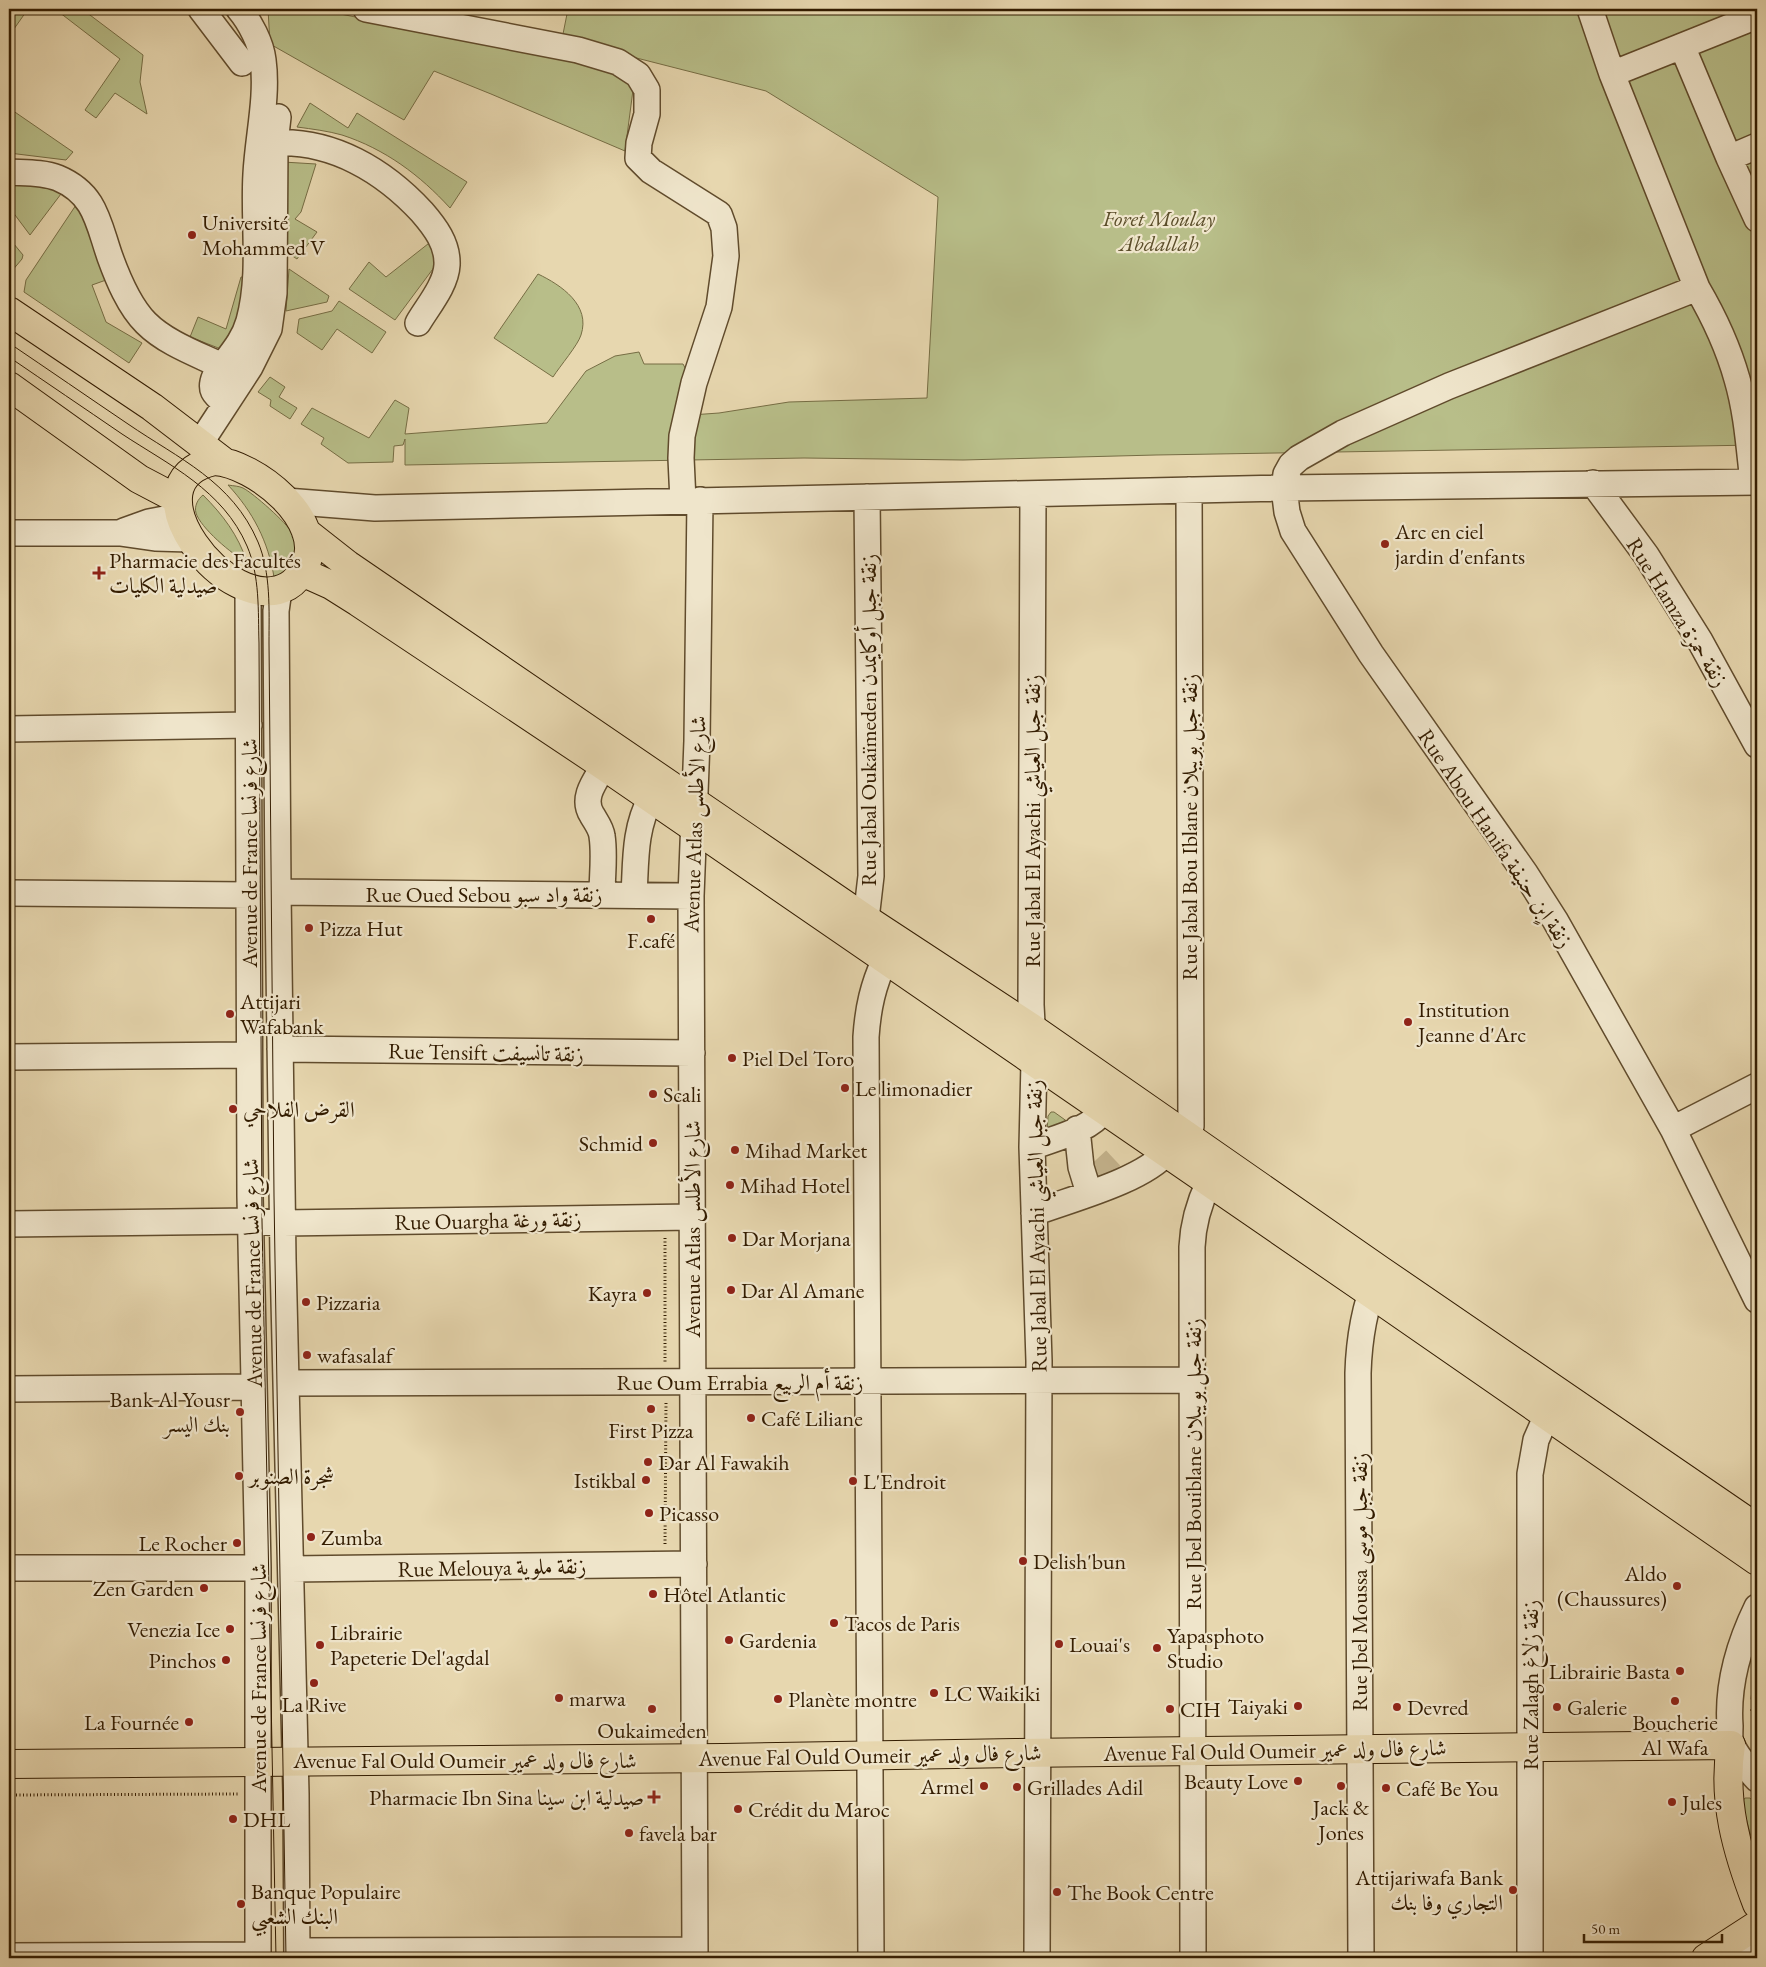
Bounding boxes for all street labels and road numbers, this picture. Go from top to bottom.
street label: Rue Hamza زنقة حمزة [1620,532,1735,693]
street label: Rue Jabal Oukaïmeden زنقة جبل أوكايمدن [853,554,884,886]
street label: Rue Jabal Bou Iblane زنقة جبل بويبلان [1175,674,1205,980]
street label: Rue Jabal El Ayachi زنقة جبل العياشي [1018,675,1053,967]
street label: Avenue Atlas شارع الأطلس [675,715,717,934]
street label: Rue Abou Hanifa زنقة اٍبن حنيفة [1409,723,1580,955]
street label: Avenue de France شارع فرنسا [235,738,268,969]
street label: Rue Oued Sebou زنقة واد سبو [366,880,602,909]
street label: Rue Tensift زنقة تانسيفت [388,1036,584,1069]
street label: Rue Jabal El Ayachi زنقة جبل العياشي [1019,1079,1060,1373]
street label: Avenue Atlas شارع الأطلس [677,1120,711,1339]
street label: Avenue de France شارع فرنسا [236,1158,273,1389]
street label: Rue Ouargha زنقة ورغة [394,1204,582,1237]
street label: Rue Jbel Bouiblane زنقة جبل بويبلان [1179,1318,1209,1610]
street label: Rue Oum Errabia زنقة أم الربيع [616,1367,864,1402]
street label: Rue Jbel Moussa زنقة جبل موسى [1345,1453,1375,1711]
street label: Rue Melouya زنقة ملوية [397,1551,587,1584]
street label: Avenue de France شارع فرنسا [244,1563,277,1794]
street label: Rue Zalagh زنقة زلاغ [1516,1600,1549,1770]
street label: Avenue Fal Ould Oumeir شارع فال ولد عمير [1102,1733,1447,1772]
street label: Avenue Fal Ould Oumeir شارع فال ولد عمير [697,1738,1042,1777]
street label: Avenue Fal Ould Oumeir شارع فال ولد عمير [292,1746,637,1779]

